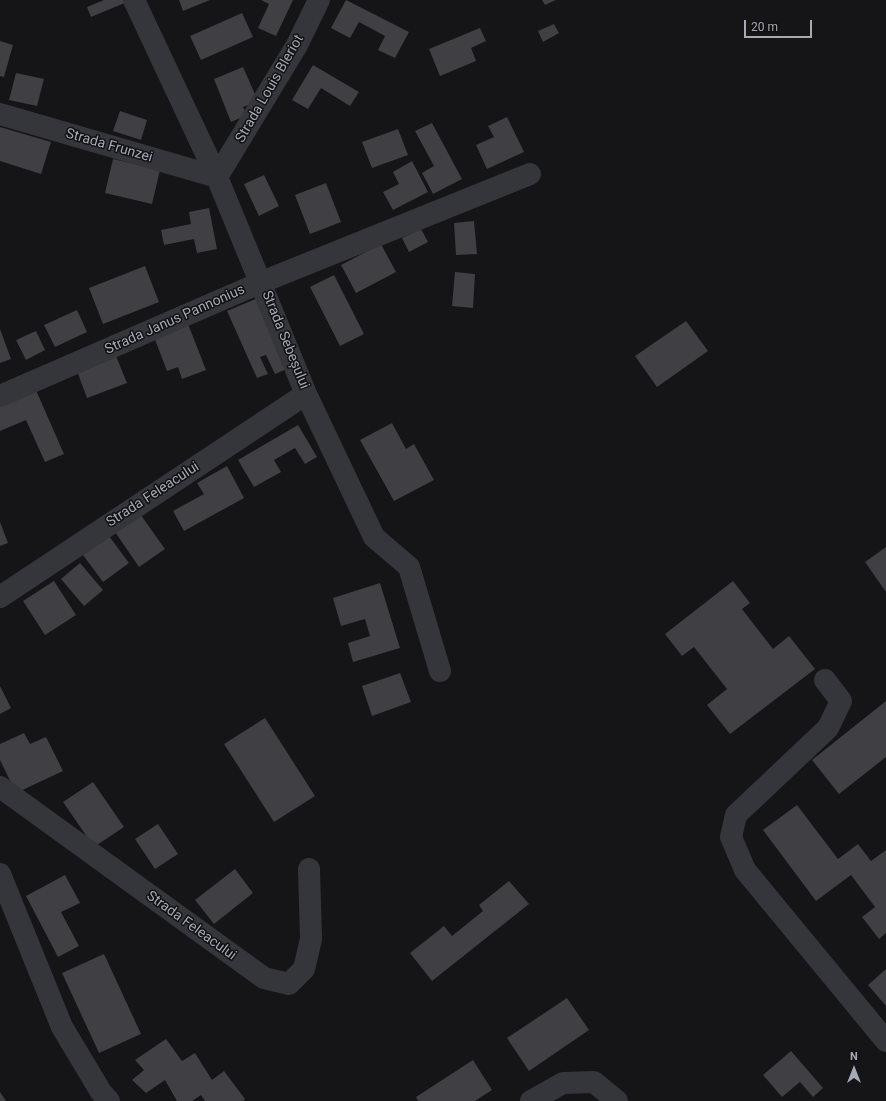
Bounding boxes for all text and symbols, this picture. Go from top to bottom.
scale bar [746,12,814,38]
text: 20 m [751,20,778,34]
street label: Strada Louis Bleriot [232,32,308,146]
street label: Strada Frunzei [64,126,154,166]
street label: Strada Janus Pannonius [102,282,248,358]
street label: Strada Sebeșului [258,288,312,392]
street label: Strada Feleacului [104,459,202,531]
street label: Strada Feleacului [143,888,239,964]
north arrow [834,1049,874,1089]
text: N [850,1050,858,1063]

